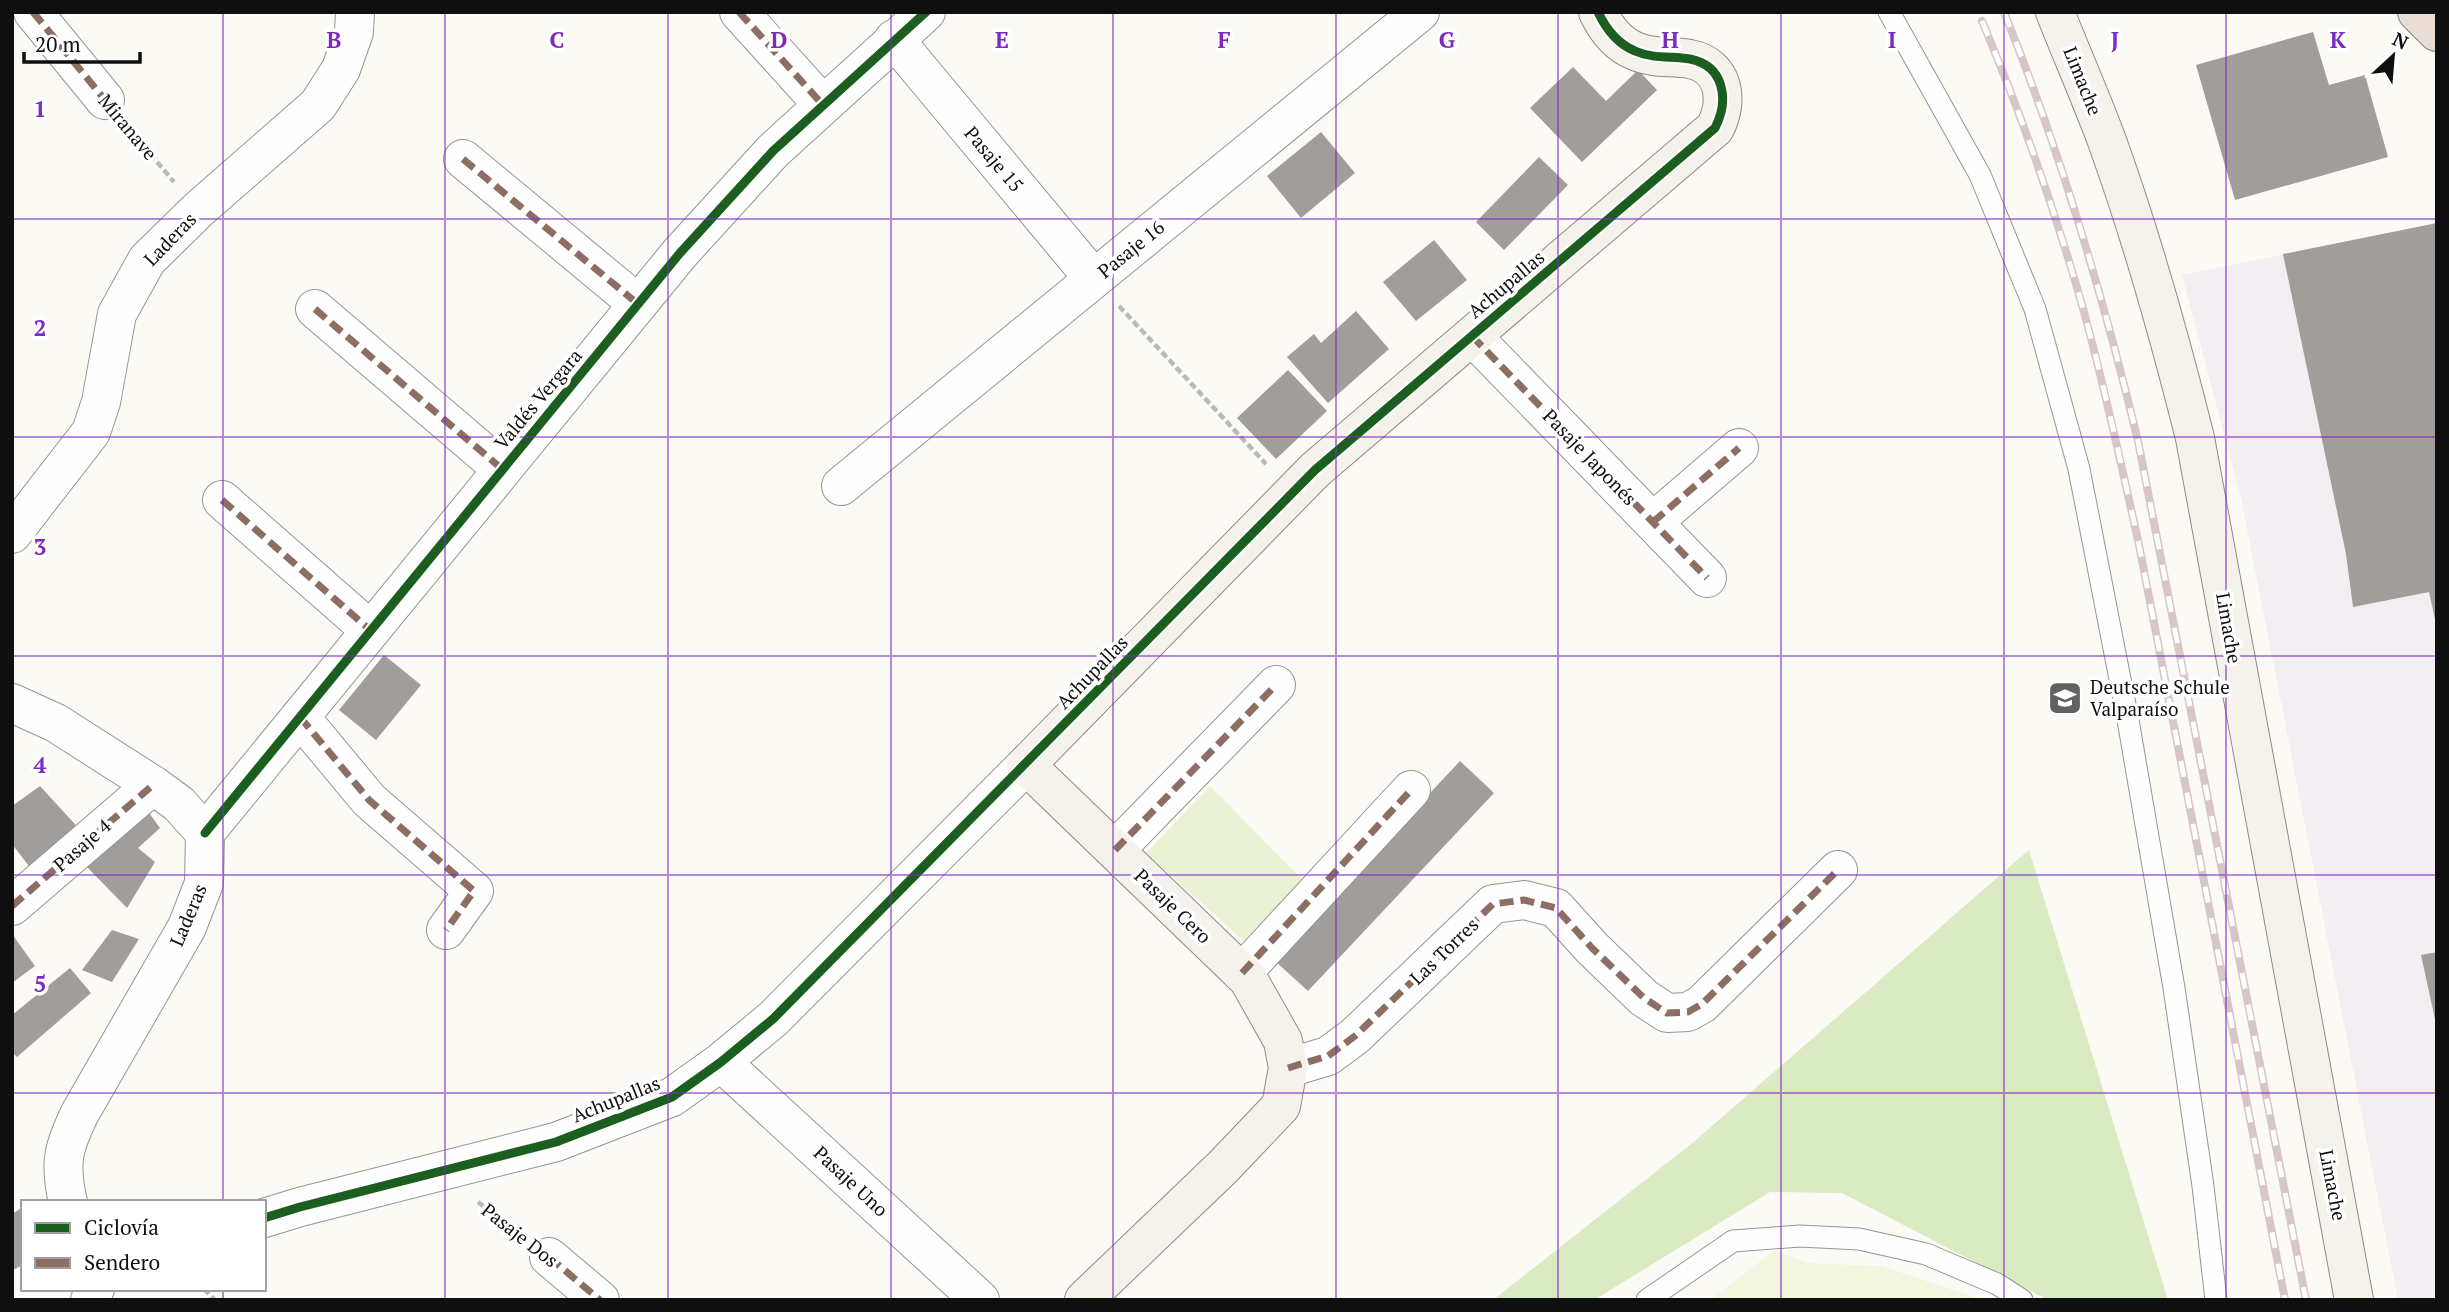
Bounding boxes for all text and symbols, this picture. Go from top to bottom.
scale bar [24,21,140,65]
north arrow [2358,21,2428,91]
text: B [327,24,342,55]
text: C [550,24,565,55]
text: D [771,24,788,55]
text: E [995,24,1009,55]
text: F [1217,24,1231,55]
text: G [1439,24,1456,55]
text: H [1661,24,1679,55]
text: I [1888,24,1896,55]
text: J [2111,24,2119,55]
text: K [2330,24,2347,55]
text: N [2389,26,2413,55]
text: 20 m [35,30,81,58]
street label: Limache [2058,43,2108,119]
street label: Miranave [93,88,163,165]
text: 1 [34,93,47,124]
street label: Pasaje 15 [960,121,1029,197]
street label: Laderas [138,207,201,271]
street label: Pasaje 16 [1092,214,1169,283]
street label: Achupallas [1462,244,1549,323]
text: 2 [34,312,47,343]
street label: Valdés Vergara [488,343,587,454]
street label: Pasaje Japonés [1538,403,1643,510]
text: 3 [34,531,47,562]
street label: Limache [2211,590,2248,665]
street label: Achupallas [1050,630,1133,714]
place label: Deutsche Schule Valparaíso [2090,674,2230,721]
school or university icon: Deutsche Schule Valparaíso [2046,679,2084,717]
text: 4 [34,749,47,780]
street label: Pasaje 4 [48,812,116,877]
street label: Pasaje Cero [1130,863,1217,949]
street label: Laderas [163,880,212,950]
street label: Las Torres [1404,912,1483,990]
text: 5 [34,968,47,999]
street label: Achupallas [568,1070,664,1128]
street label: Pasaje Uno [809,1140,894,1221]
street label: Limache [2314,1147,2353,1222]
street label: Pasaje Dos [477,1197,564,1272]
legend [21,1200,266,1291]
text: Ciclovía [84,1213,159,1241]
text: Sendero [84,1248,160,1276]

